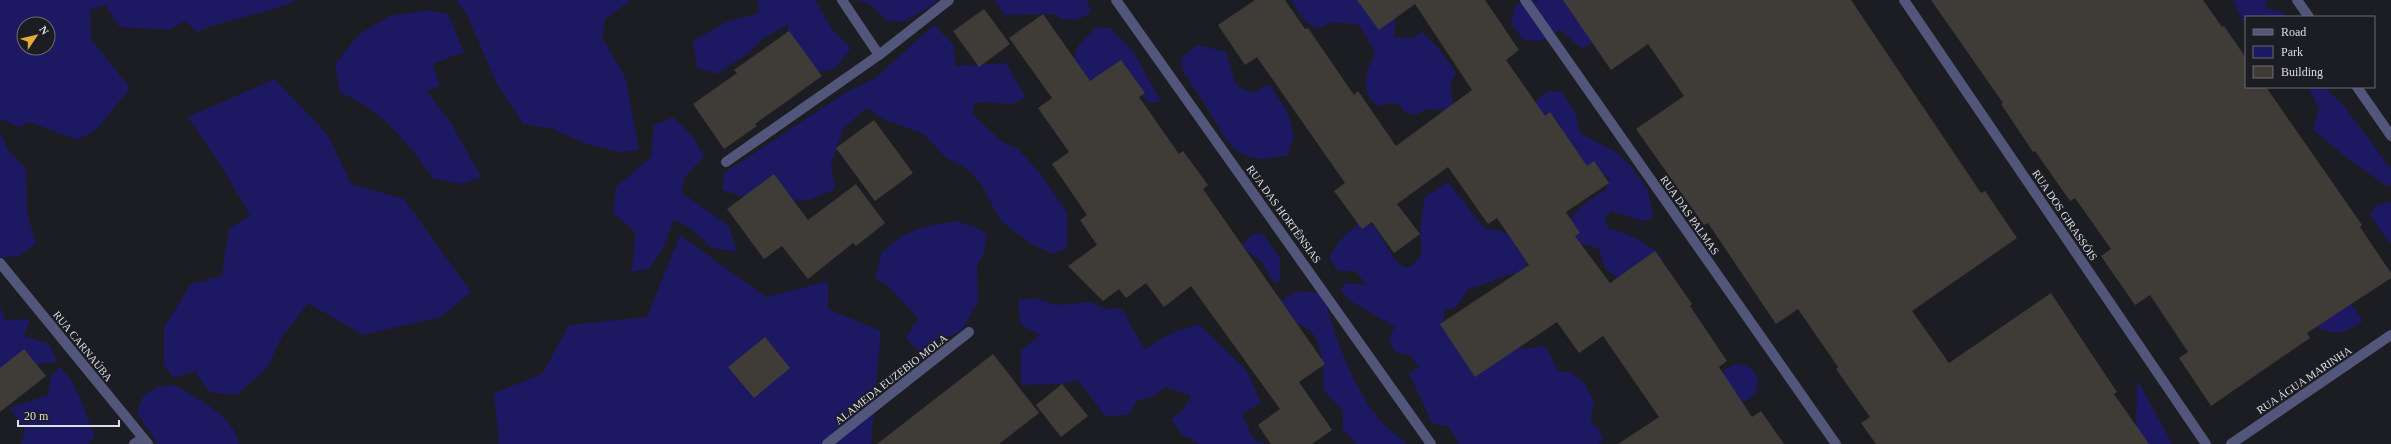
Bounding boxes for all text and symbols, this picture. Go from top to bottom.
north arrow [16,16,56,56]
legend [2245,16,2375,88]
text: N [37,24,51,37]
text: Road [2281,25,2306,39]
text: Park [2281,45,2303,59]
text: Building [2281,65,2323,79]
street label: RUA DAS HORTÊNSIAS [1244,163,1324,265]
street label: RUA DOS GIRASSÓIS [2030,167,2100,263]
street label: RUA DAS PALMAS [1658,173,1722,257]
street label: RUA CARNAÚBA [51,308,115,384]
street label: ALAMEDA EUZEBIO MOLA [832,331,950,427]
street label: RUA ÁGUA MARINHA [2254,344,2354,416]
scale bar [18,402,119,428]
text: 20 m [24,409,49,423]

